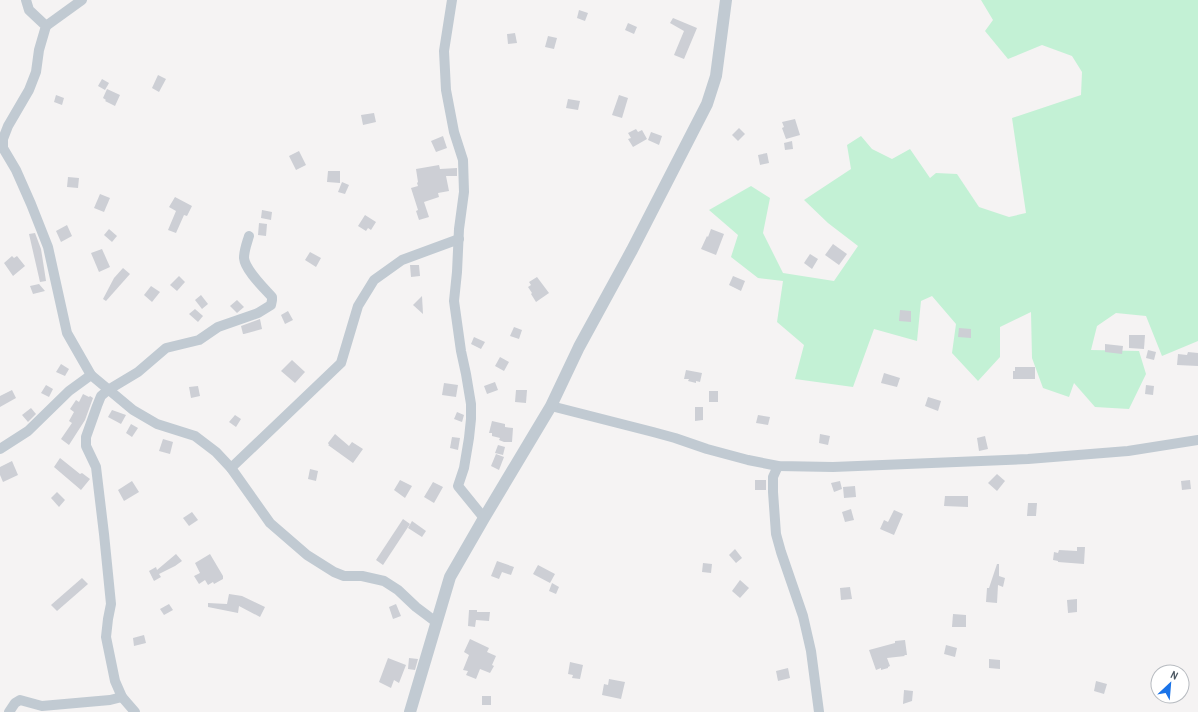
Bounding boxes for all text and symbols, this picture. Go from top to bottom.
north arrow [1150,664,1190,704]
text: N [1168,667,1180,683]

